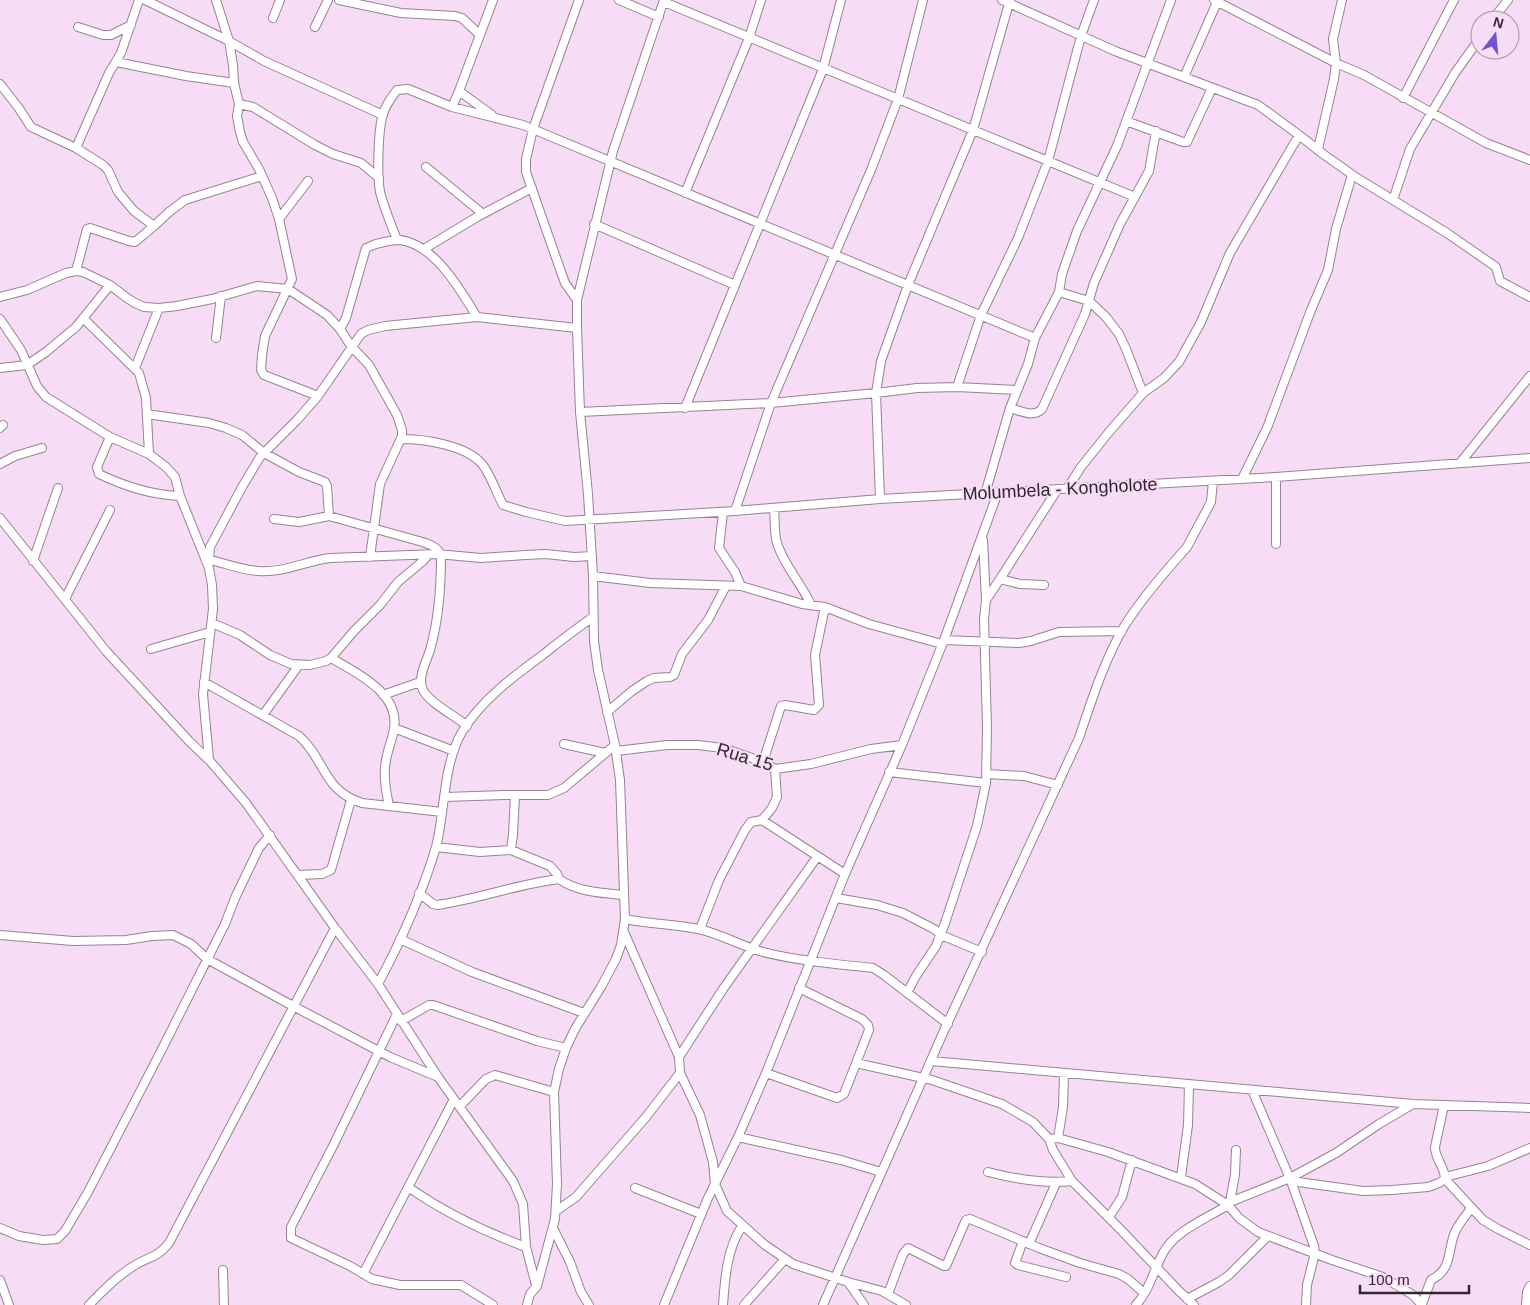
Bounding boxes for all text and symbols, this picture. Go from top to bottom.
north arrow [1470,10,1520,60]
text: N [1492,13,1506,32]
street label: Molumbela - Kongholote [962,474,1158,504]
street label: Rua 15 [714,739,776,775]
scale bar [1360,1262,1469,1294]
text: 100 m [1368,1271,1410,1288]

